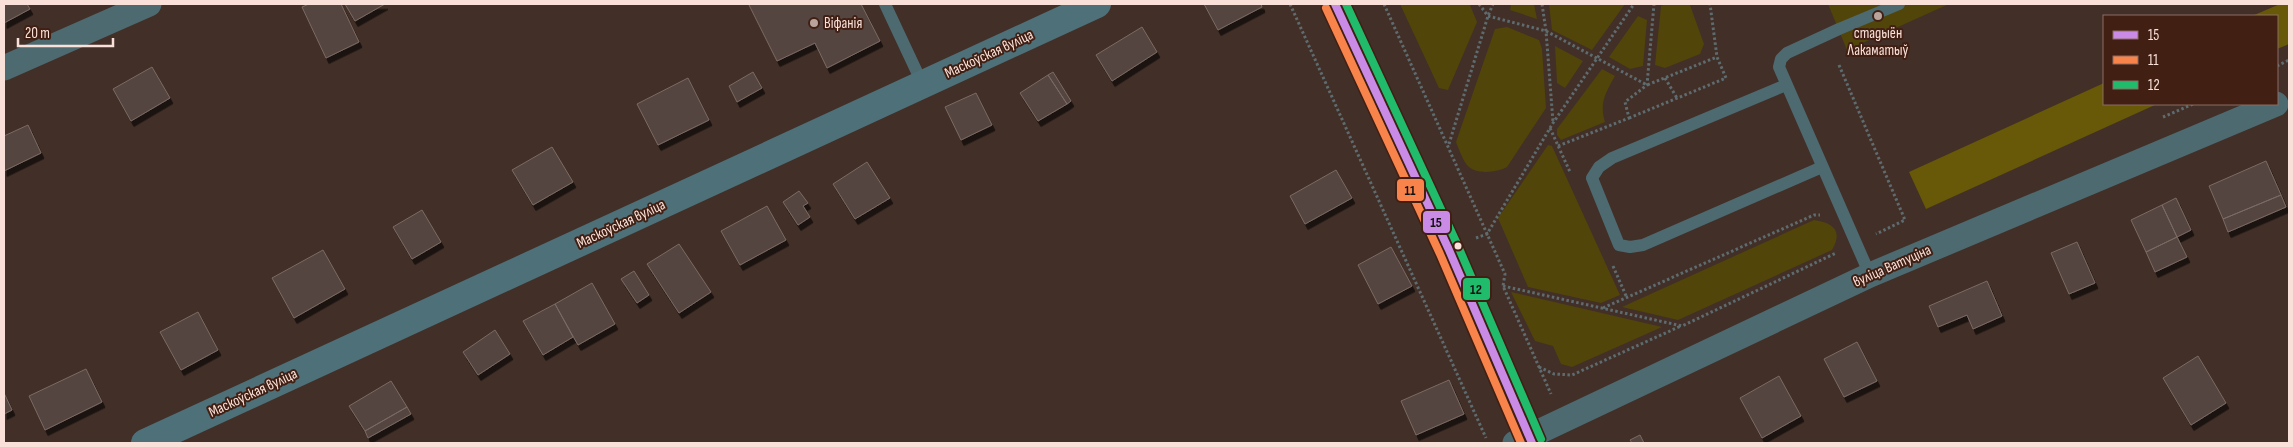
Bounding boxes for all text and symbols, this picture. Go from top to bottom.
marker: стадыён Лакаматыў [1872,10,1884,22]
place label: Віфанія [824,14,862,33]
scale bar [18,15,112,47]
legend [2103,15,2278,105]
marker: Віфанія [808,17,820,29]
text: 20 m [25,24,50,43]
place label: стадыён Лакаматыў [1847,24,1909,60]
street label: Маскоўская вуліца [942,25,1037,83]
text: 15 [2148,26,2159,45]
text: 11 [2148,51,2159,70]
text: 12 [2148,76,2160,95]
line badge: 11 [1396,178,1425,202]
text: 11 [1405,182,1416,199]
street label: Маскоўская вуліца [574,195,669,253]
line badge: 15 [1422,210,1451,234]
text: 15 [1430,214,1442,231]
street label: вуліца Ватуціна [1850,240,1934,292]
unlabelled marker [1453,241,1463,251]
line badge: 12 [1462,277,1491,301]
text: 12 [1470,281,1482,298]
street label: Маскоўская вуліца [206,364,301,422]

